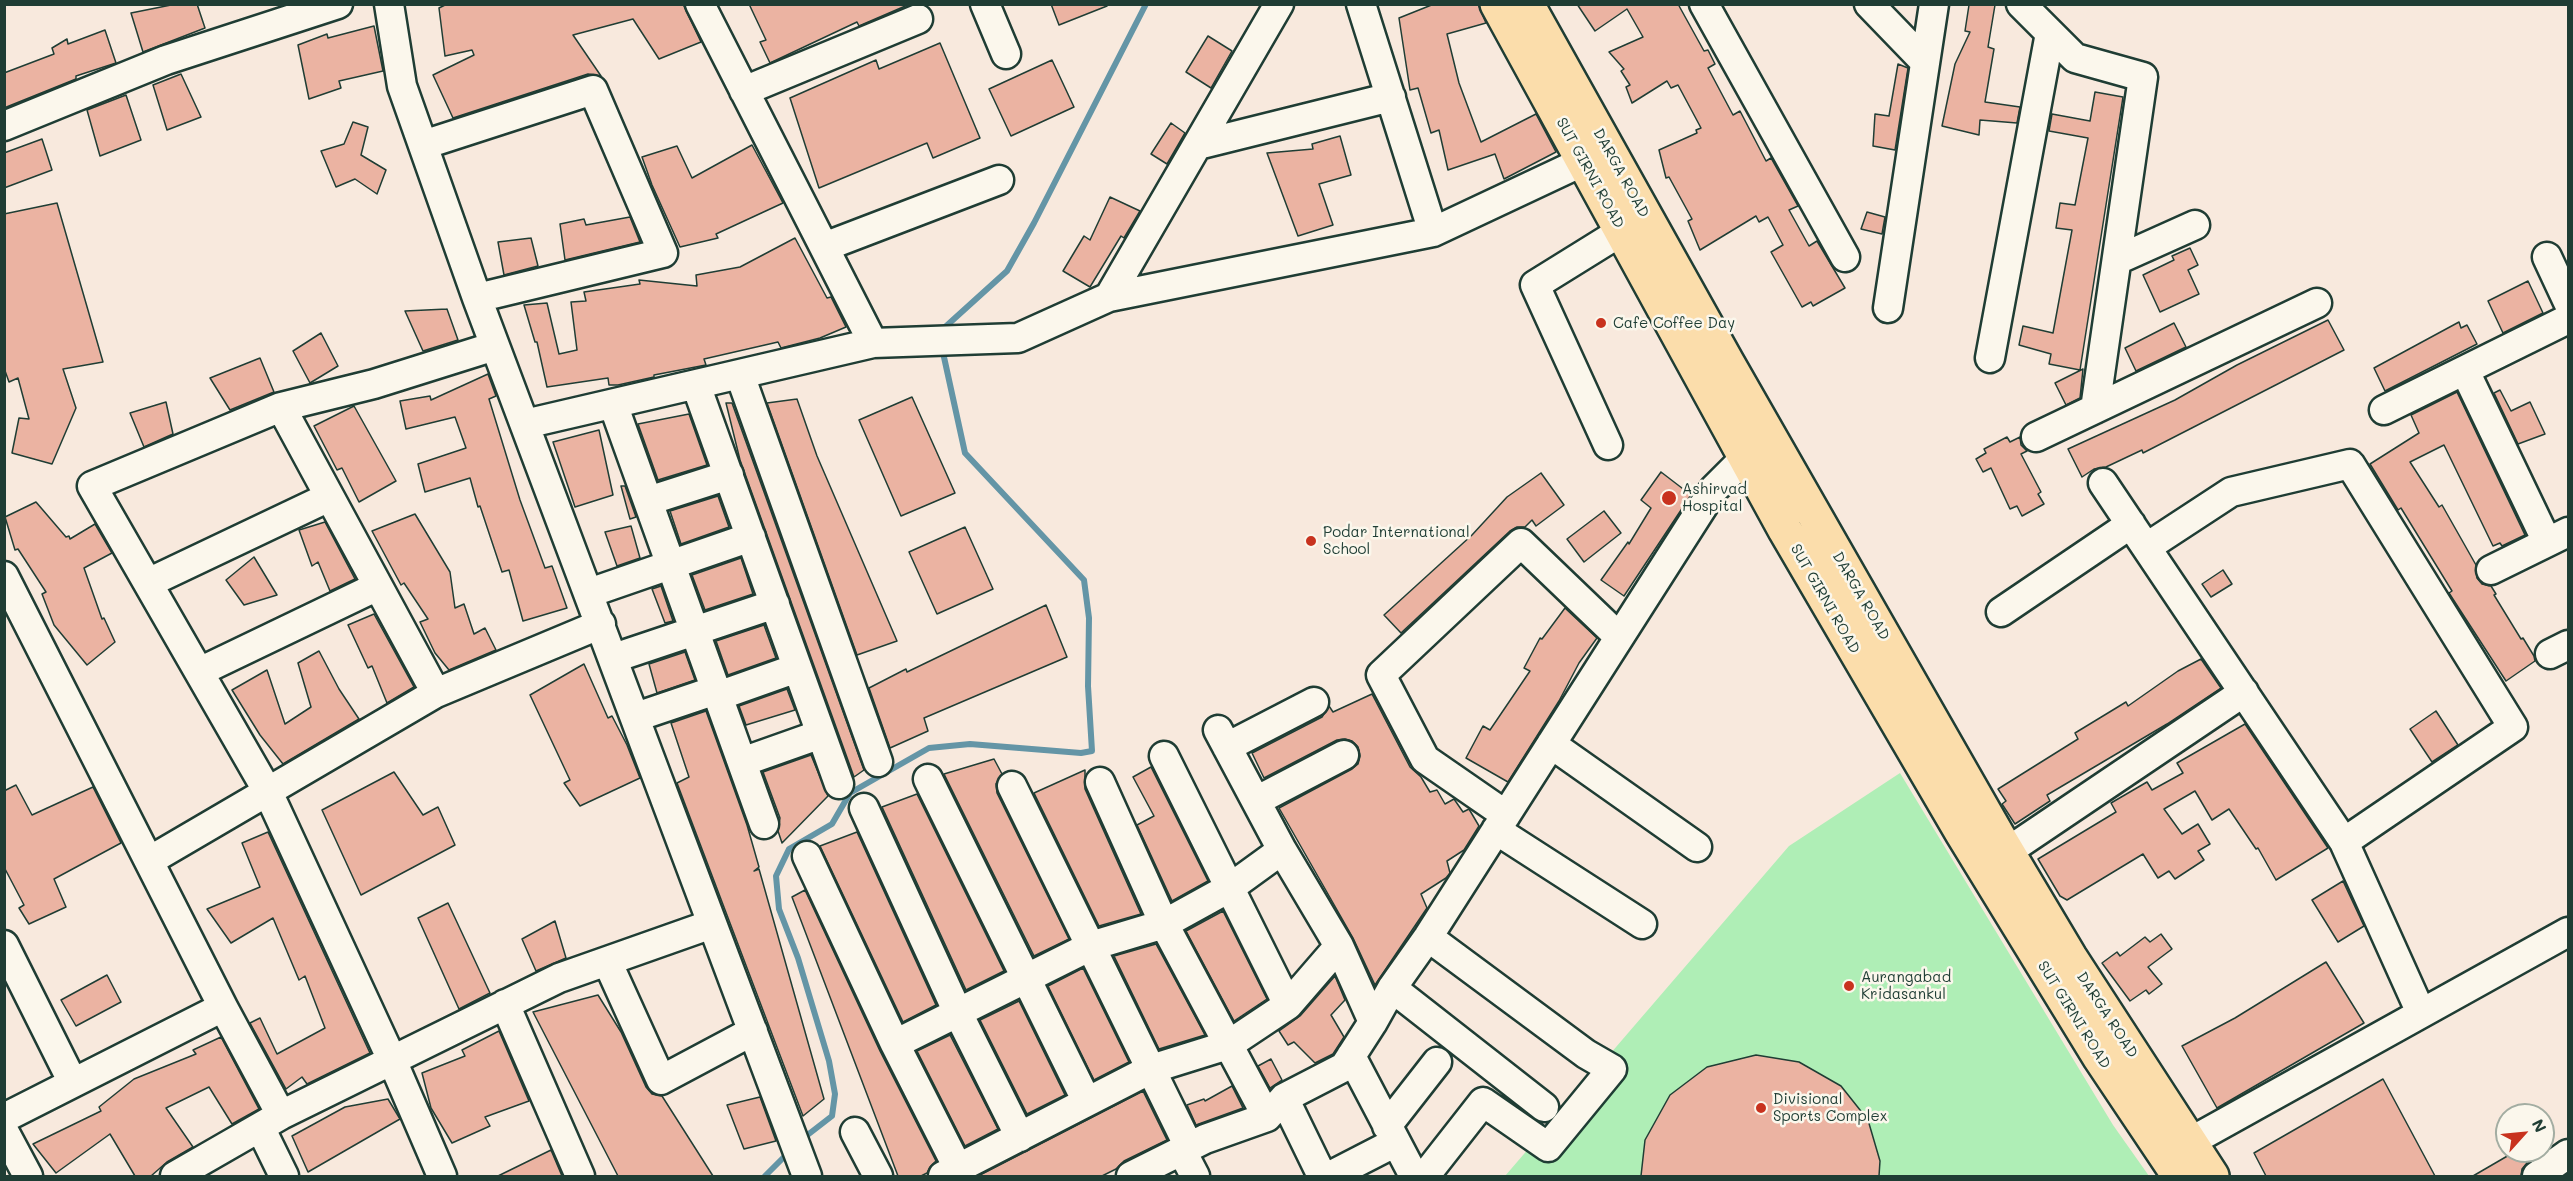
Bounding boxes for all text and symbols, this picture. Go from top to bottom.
street label: SUT GIRNI ROAD [1552,115,1628,231]
street label: DARGA ROAD [1589,125,1653,221]
place label: Cafe Coffee Day [1613,314,1735,332]
marker: Cafe Coffee Day [1594,316,1608,330]
place label: Ashirvad Hospital [1682,480,1747,515]
marker: Ashirvad Hospital [1660,489,1678,507]
place label: Podar International School [1323,523,1470,558]
marker: Podar International School [1304,534,1318,548]
street label: SUT GIRNI ROAD [1786,541,1864,657]
street label: DARGA ROAD [1829,549,1893,643]
street label: SUT GIRNI ROAD [2034,958,2114,1072]
place label: Aurangabad Kridasankul [1861,968,1951,1003]
street label: DARGA ROAD [2073,969,2141,1061]
marker: Aurangabad Kridasankul [1842,979,1856,993]
place label: Divisional Sports Complex [1773,1090,1887,1125]
marker: Divisional Sports Complex [1754,1101,1768,1115]
north arrow [2495,1103,2555,1163]
text: N [2528,1115,2552,1136]

